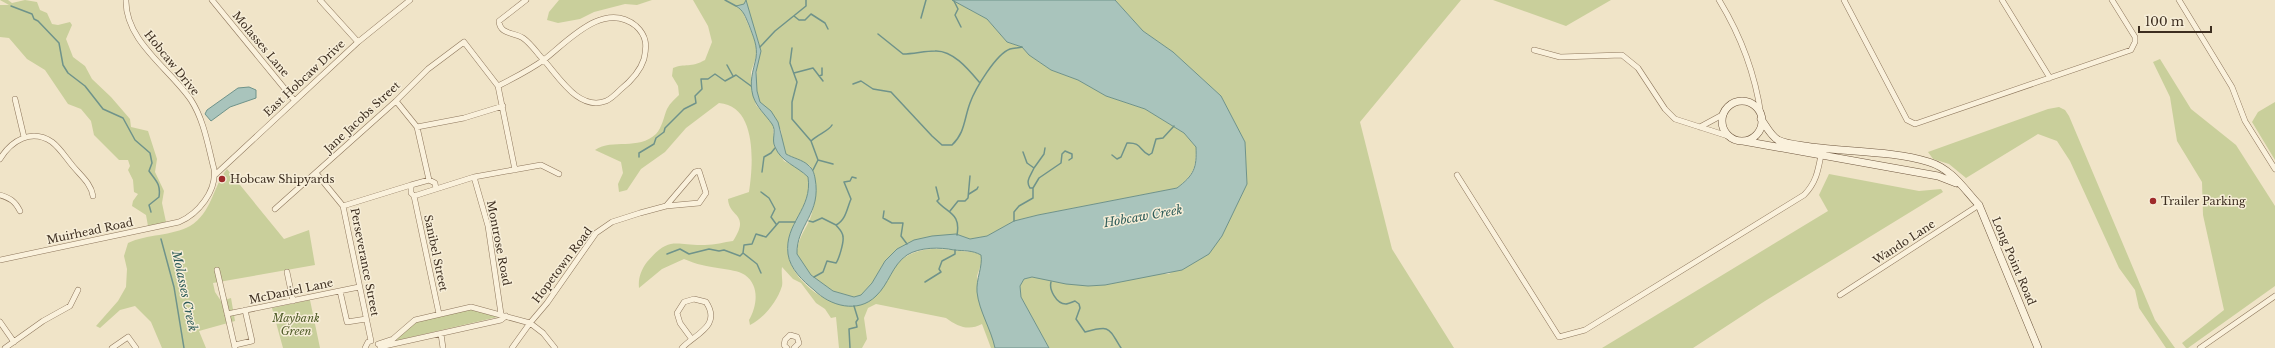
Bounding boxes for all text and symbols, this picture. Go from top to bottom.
street label: Molasses Lane [230,8,292,80]
scale bar [2139,8,2211,34]
text: 100 m [2145,14,2184,29]
street label: Hobcaw Drive [141,28,203,98]
street label: East Hobcaw Drive [260,37,348,119]
street label: Jane Jacobs Street [320,78,403,157]
place label: Hobcaw Shipyards [230,172,335,186]
marker: Hobcaw Shipyards [217,174,227,184]
place label: Trailer Parking [2161,194,2246,208]
marker: Trailer Parking [2148,196,2158,206]
street label: Montrose Road [484,199,514,287]
water label: Hobcaw Creek [1101,202,1184,230]
street label: Perseverance Street [348,207,383,318]
street label: Sanibel Street [421,213,451,293]
street label: Muirhead Road [46,215,135,247]
street label: Long Point Road [1989,215,2039,308]
street label: Wando Lane [1869,217,1938,268]
street label: Hopetown Road [529,224,595,306]
water label: Molasses Creek [169,248,201,333]
street label: McDaniel Lane [248,275,334,307]
park label: Maybank Green [271,311,320,338]

